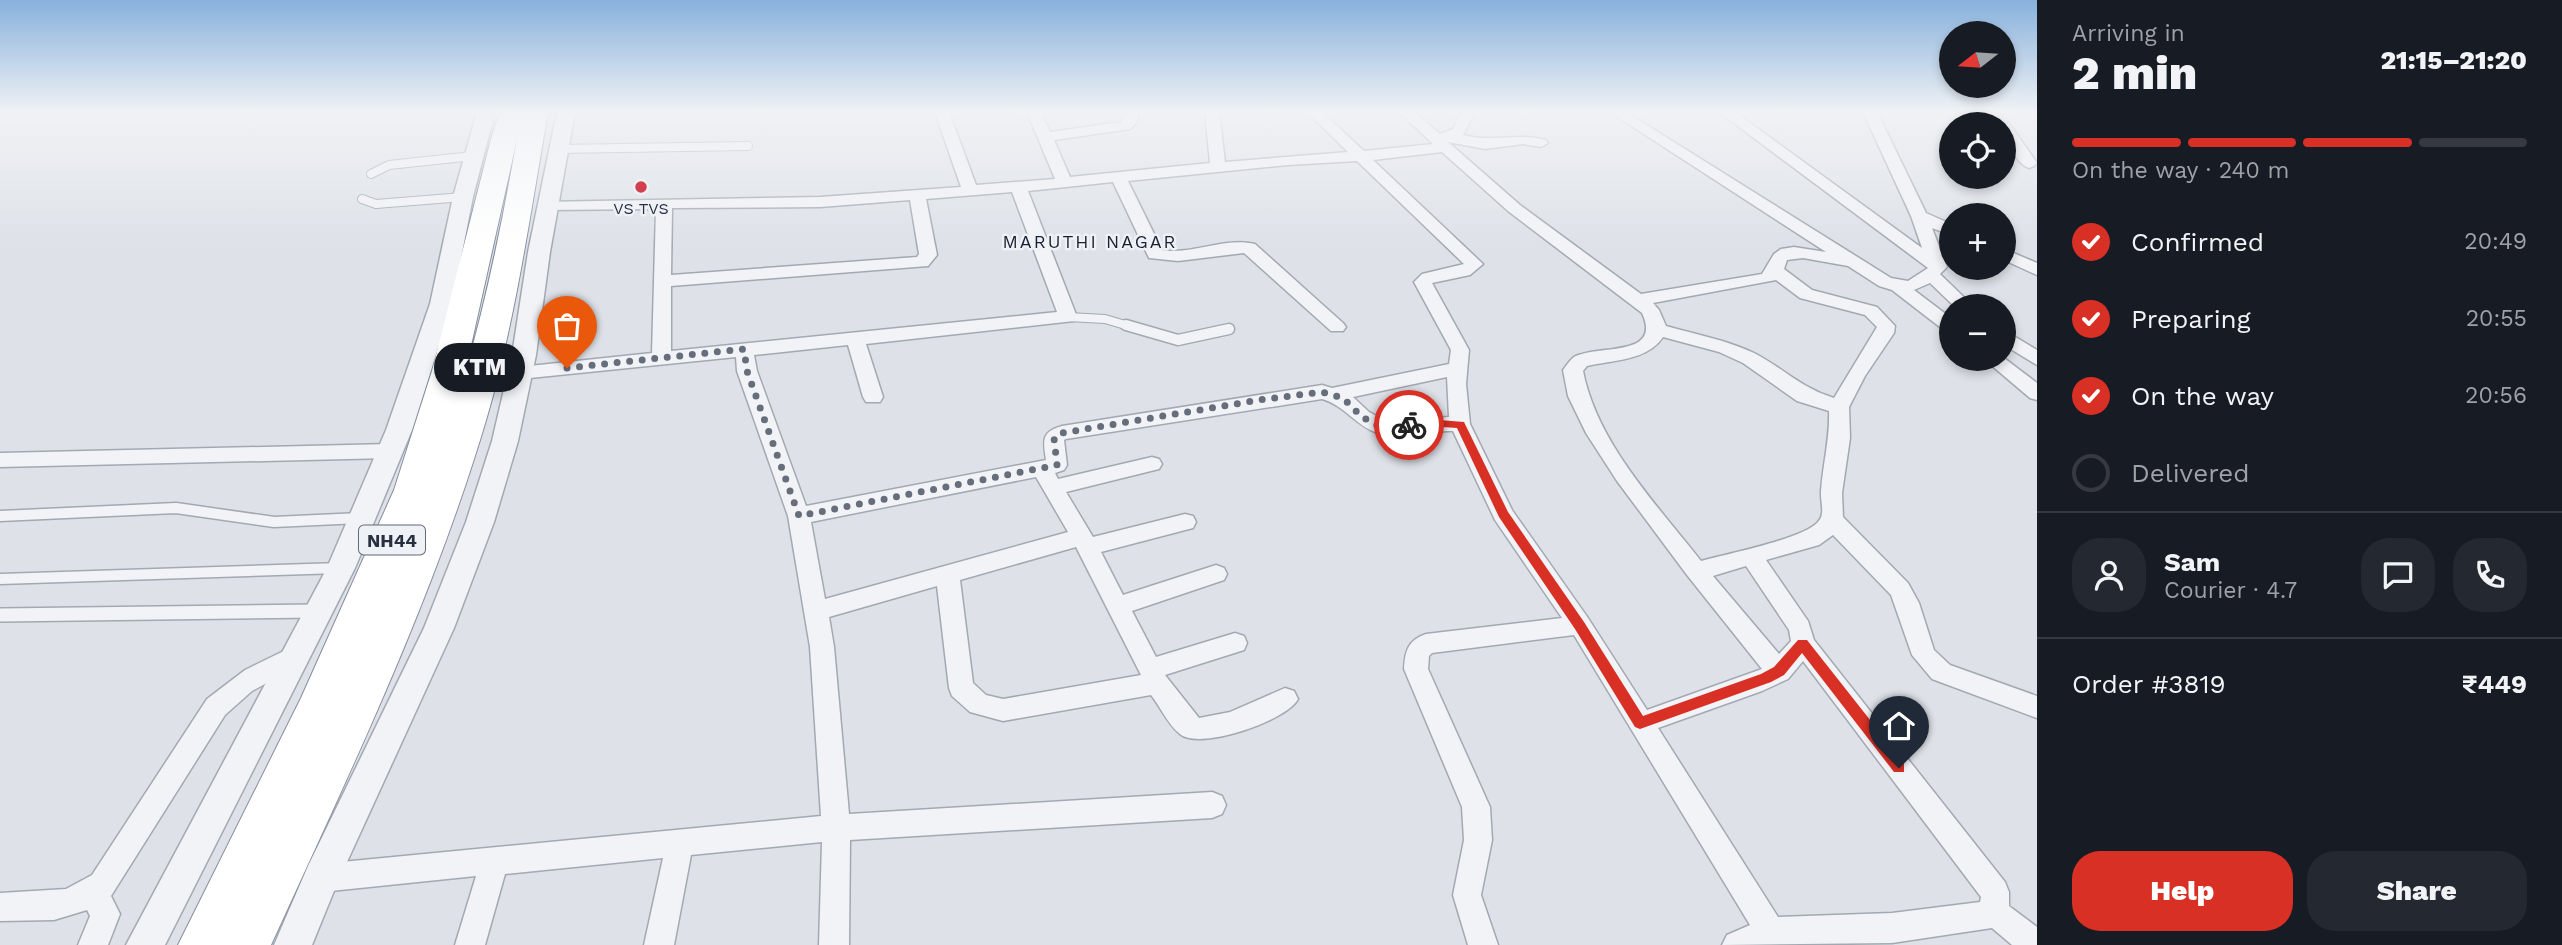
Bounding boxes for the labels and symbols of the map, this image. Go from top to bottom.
north arrow [1939,21,2016,98]
marker: VS TVS [633,179,649,195]
place label: VS TVS [613,199,669,218]
district label: MARUTHI NAGAR [1002,231,1178,252]
pin [537,296,597,368]
callout: KTM [434,344,525,392]
courier [1374,390,1444,460]
road number: NH44 [359,526,425,554]
pin [1869,696,1929,768]

